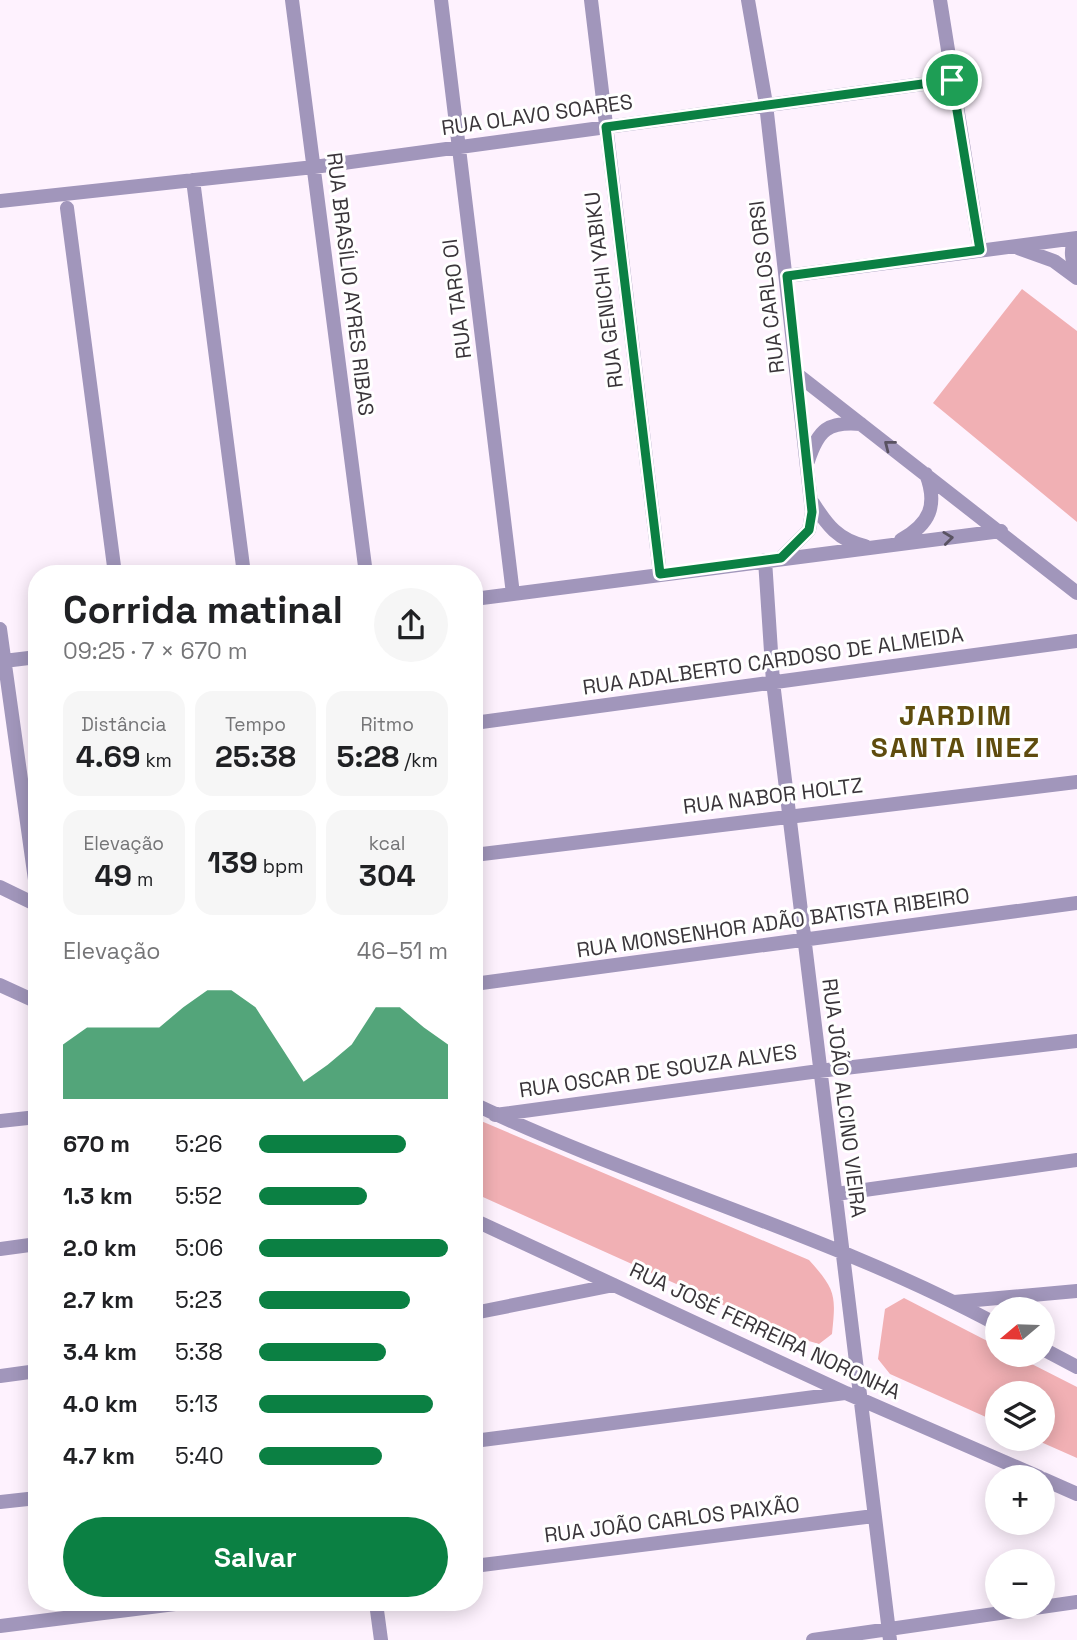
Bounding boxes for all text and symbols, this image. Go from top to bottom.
pin [922,50,982,110]
icon: arrive [933,61,971,99]
street label: RUA OLAVO SOARES [440,88,634,141]
street label: RUA BRASÍLIO AYRES RIBAS [321,151,380,417]
street label: RUA GENICHI YABIKU [578,190,629,390]
street label: RUA CARLOS ORSI [743,199,790,375]
street label: RUA TARO OI [436,238,477,361]
one-way arrow [884,440,897,453]
one-way arrow [942,530,954,545]
text: Corrida matinal [63,586,343,634]
button: share [374,588,448,662]
street label: RUA ADALBERTO CARDOSO DE ALMEIDA [581,620,965,701]
text: 09:25 · 7 × 670 m [63,636,247,666]
district label: JARDIM SANTA INEZ [871,697,1041,765]
text: Distância [81,712,166,737]
text: Tempo [225,712,286,737]
text: Ritmo [360,712,414,737]
text: 4.69 [76,737,141,776]
text: 25:38 [215,737,296,776]
text: 5:28 [337,737,399,776]
text: km [141,748,172,773]
text: /km [399,748,438,773]
street label: RUA NABOR HOLTZ [681,771,864,820]
text: Elevação [84,831,164,856]
text: kcal [369,831,405,856]
text: 139 [207,843,258,882]
text: bpm [258,854,304,879]
text: 49 [94,856,132,895]
text: 304 [359,856,416,895]
text: m [132,867,153,892]
street label: RUA MONSENHOR ADÃO BATISTA RIBEIRO [575,882,971,963]
text: Elevação [63,936,161,966]
text: 46–51 m [357,936,448,966]
street label: RUA JOÃO ALCINO VIEIRA [816,977,873,1219]
street label: RUA OSCAR DE SOUZA ALVES [517,1038,799,1103]
text: 670 m [63,1129,130,1159]
text: 5:26 [175,1129,223,1159]
text: 1.3 km [63,1181,133,1211]
text: 5:52 [175,1181,222,1211]
text: 2.0 km [63,1233,137,1263]
text: 5:06 [175,1233,223,1263]
street label: RUA JOSÉ FERREIRA NORONHA [625,1256,905,1405]
text: 2.7 km [63,1285,134,1315]
text: 5:23 [175,1285,222,1315]
north arrow [985,1297,1055,1367]
map controls [985,1297,1055,1619]
text: 3.4 km [63,1337,137,1367]
text: 5:38 [175,1337,223,1367]
button: layers [985,1381,1055,1451]
text: 4.0 km [63,1389,138,1419]
text: 5:13 [175,1389,218,1419]
text: 4.7 km [63,1441,135,1471]
text: 5:40 [175,1441,224,1471]
button: + [985,1465,1055,1535]
street label: RUA JOÃO CARLOS PAIXÃO [543,1490,801,1549]
button: Salvar [63,1517,448,1597]
button: − [985,1549,1055,1619]

